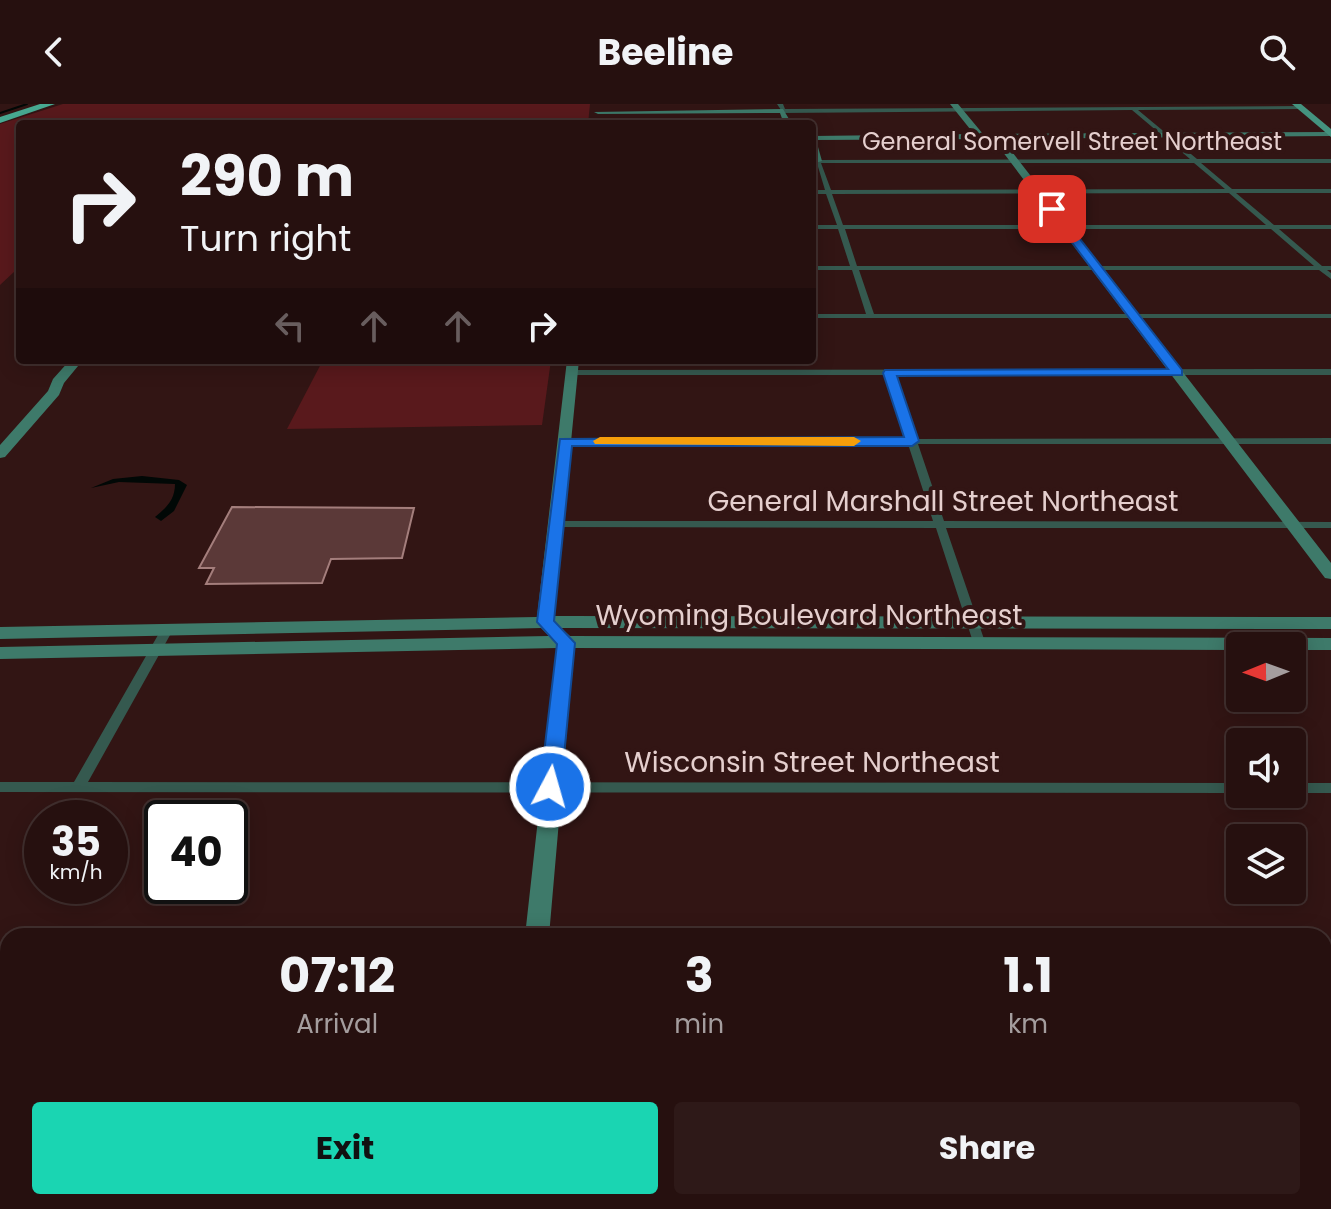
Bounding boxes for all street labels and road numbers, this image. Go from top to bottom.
street label: General Somervell Street Northeast [862,125,1282,158]
street label: General Marshall Street Northeast [707,482,1179,521]
street label: Wyoming Boulevard Northeast [595,596,1023,635]
street label: Wisconsin Street Northeast [624,743,1000,782]

